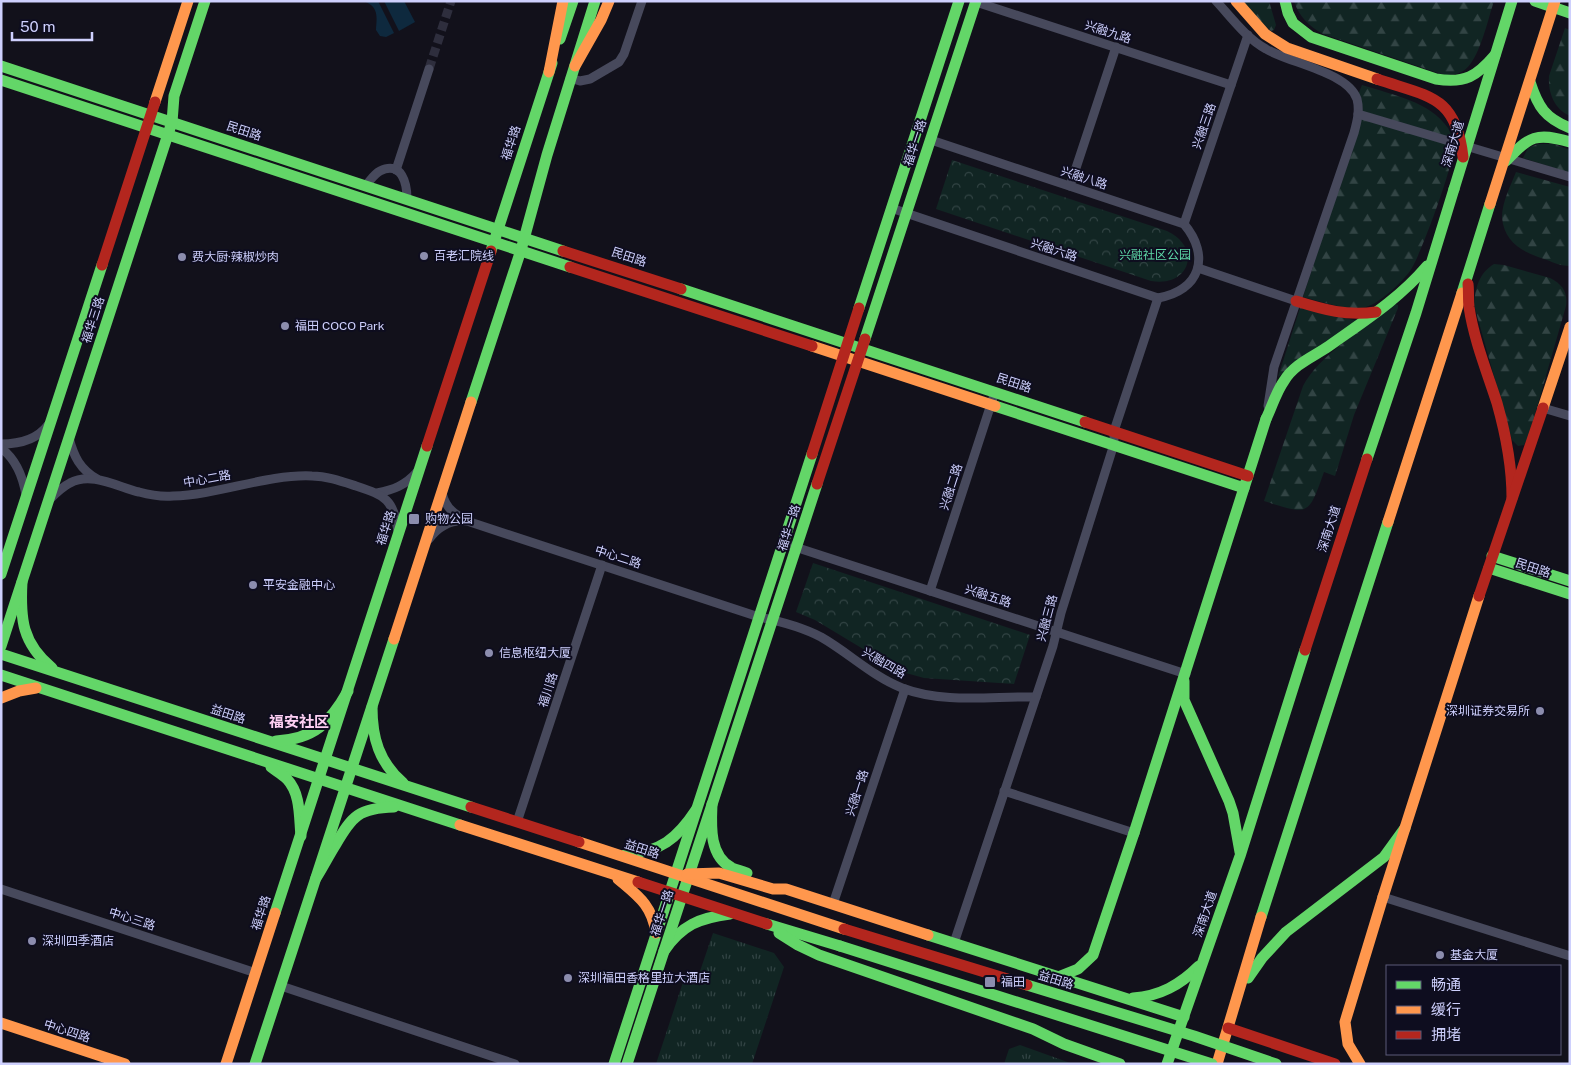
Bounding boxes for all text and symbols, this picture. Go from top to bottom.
scale bar [12,10,92,42]
text: 50 m [20,18,55,35]
street label: 兴融九路 [1083,18,1133,46]
street label: 兴融三路 [1190,101,1218,151]
street label: 福华一路 [901,118,929,168]
street label: 民田路 [225,119,263,143]
street label: 深南大道 [1439,119,1467,169]
street label: 福华路 [499,124,523,162]
street label: 兴融八路 [1059,164,1109,192]
street label: 兴融六路 [1029,236,1079,264]
street label: 民田路 [610,245,648,269]
park label: 兴融社区公园 [1119,248,1191,262]
place label: 百老汇院线 [434,249,494,263]
place label: 费大厨·辣椒炒肉 [192,250,279,264]
marker: 百老汇院线 [418,250,430,262]
marker: 费大厨·辣椒炒肉 [176,251,188,263]
street label: 福华三路 [79,295,107,345]
place label: 福田 COCO Park [295,319,385,333]
marker: 福田 COCO Park [279,320,291,332]
street label: 民田路 [995,371,1033,395]
street label: 兴融二路 [937,462,965,512]
street label: 中心二路 [182,468,232,490]
street label: 福华一路 [775,503,803,553]
street label: 深南大道 [1315,504,1343,554]
street label: 福华路 [374,509,398,547]
marker: 购物公园 [407,512,421,526]
place label: 购物公园 [425,512,473,526]
street label: 中心二路 [593,543,643,571]
street label: 民田路 [1514,556,1552,580]
place label: 平安金融中心 [263,578,335,592]
marker: 平安金融中心 [247,579,259,591]
street label: 兴融五路 [963,582,1013,610]
street label: 兴融三路 [1034,593,1060,643]
street label: 兴融四路 [860,645,908,681]
place label: 信息枢纽大厦 [499,646,571,660]
marker: 信息枢纽大厦 [483,647,495,659]
street label: 福川路 [536,671,560,709]
street label: 益田路 [209,702,247,726]
place label: 深圳证券交易所 [1446,704,1530,718]
marker: 深圳证券交易所 [1534,705,1546,717]
district label: 福安社区 [269,713,329,730]
street label: 兴融一路 [843,768,871,818]
street label: 益田路 [623,837,661,861]
street label: 福华一路 [648,888,676,938]
street label: 深南大道 [1191,889,1219,939]
street label: 福华路 [249,894,273,932]
street label: 中心三路 [107,905,157,933]
place label: 深圳四季酒店 [42,934,114,948]
marker: 深圳四季酒店 [26,935,38,947]
place label: 基金大厦 [1450,948,1498,962]
marker: 基金大厦 [1434,949,1446,961]
legend [1386,965,1561,1055]
street label: 益田路 [1037,968,1075,992]
place label: 深圳福田香格里拉大酒店 [578,971,710,985]
marker: 深圳福田香格里拉大酒店 [562,972,574,984]
marker: 福田 [983,975,997,989]
place label: 福田 [1001,975,1025,989]
text: 畅通 [1431,976,1461,993]
text: 缓行 [1431,1001,1461,1018]
street label: 中心四路 [42,1017,92,1045]
text: 拥堵 [1431,1026,1461,1043]

